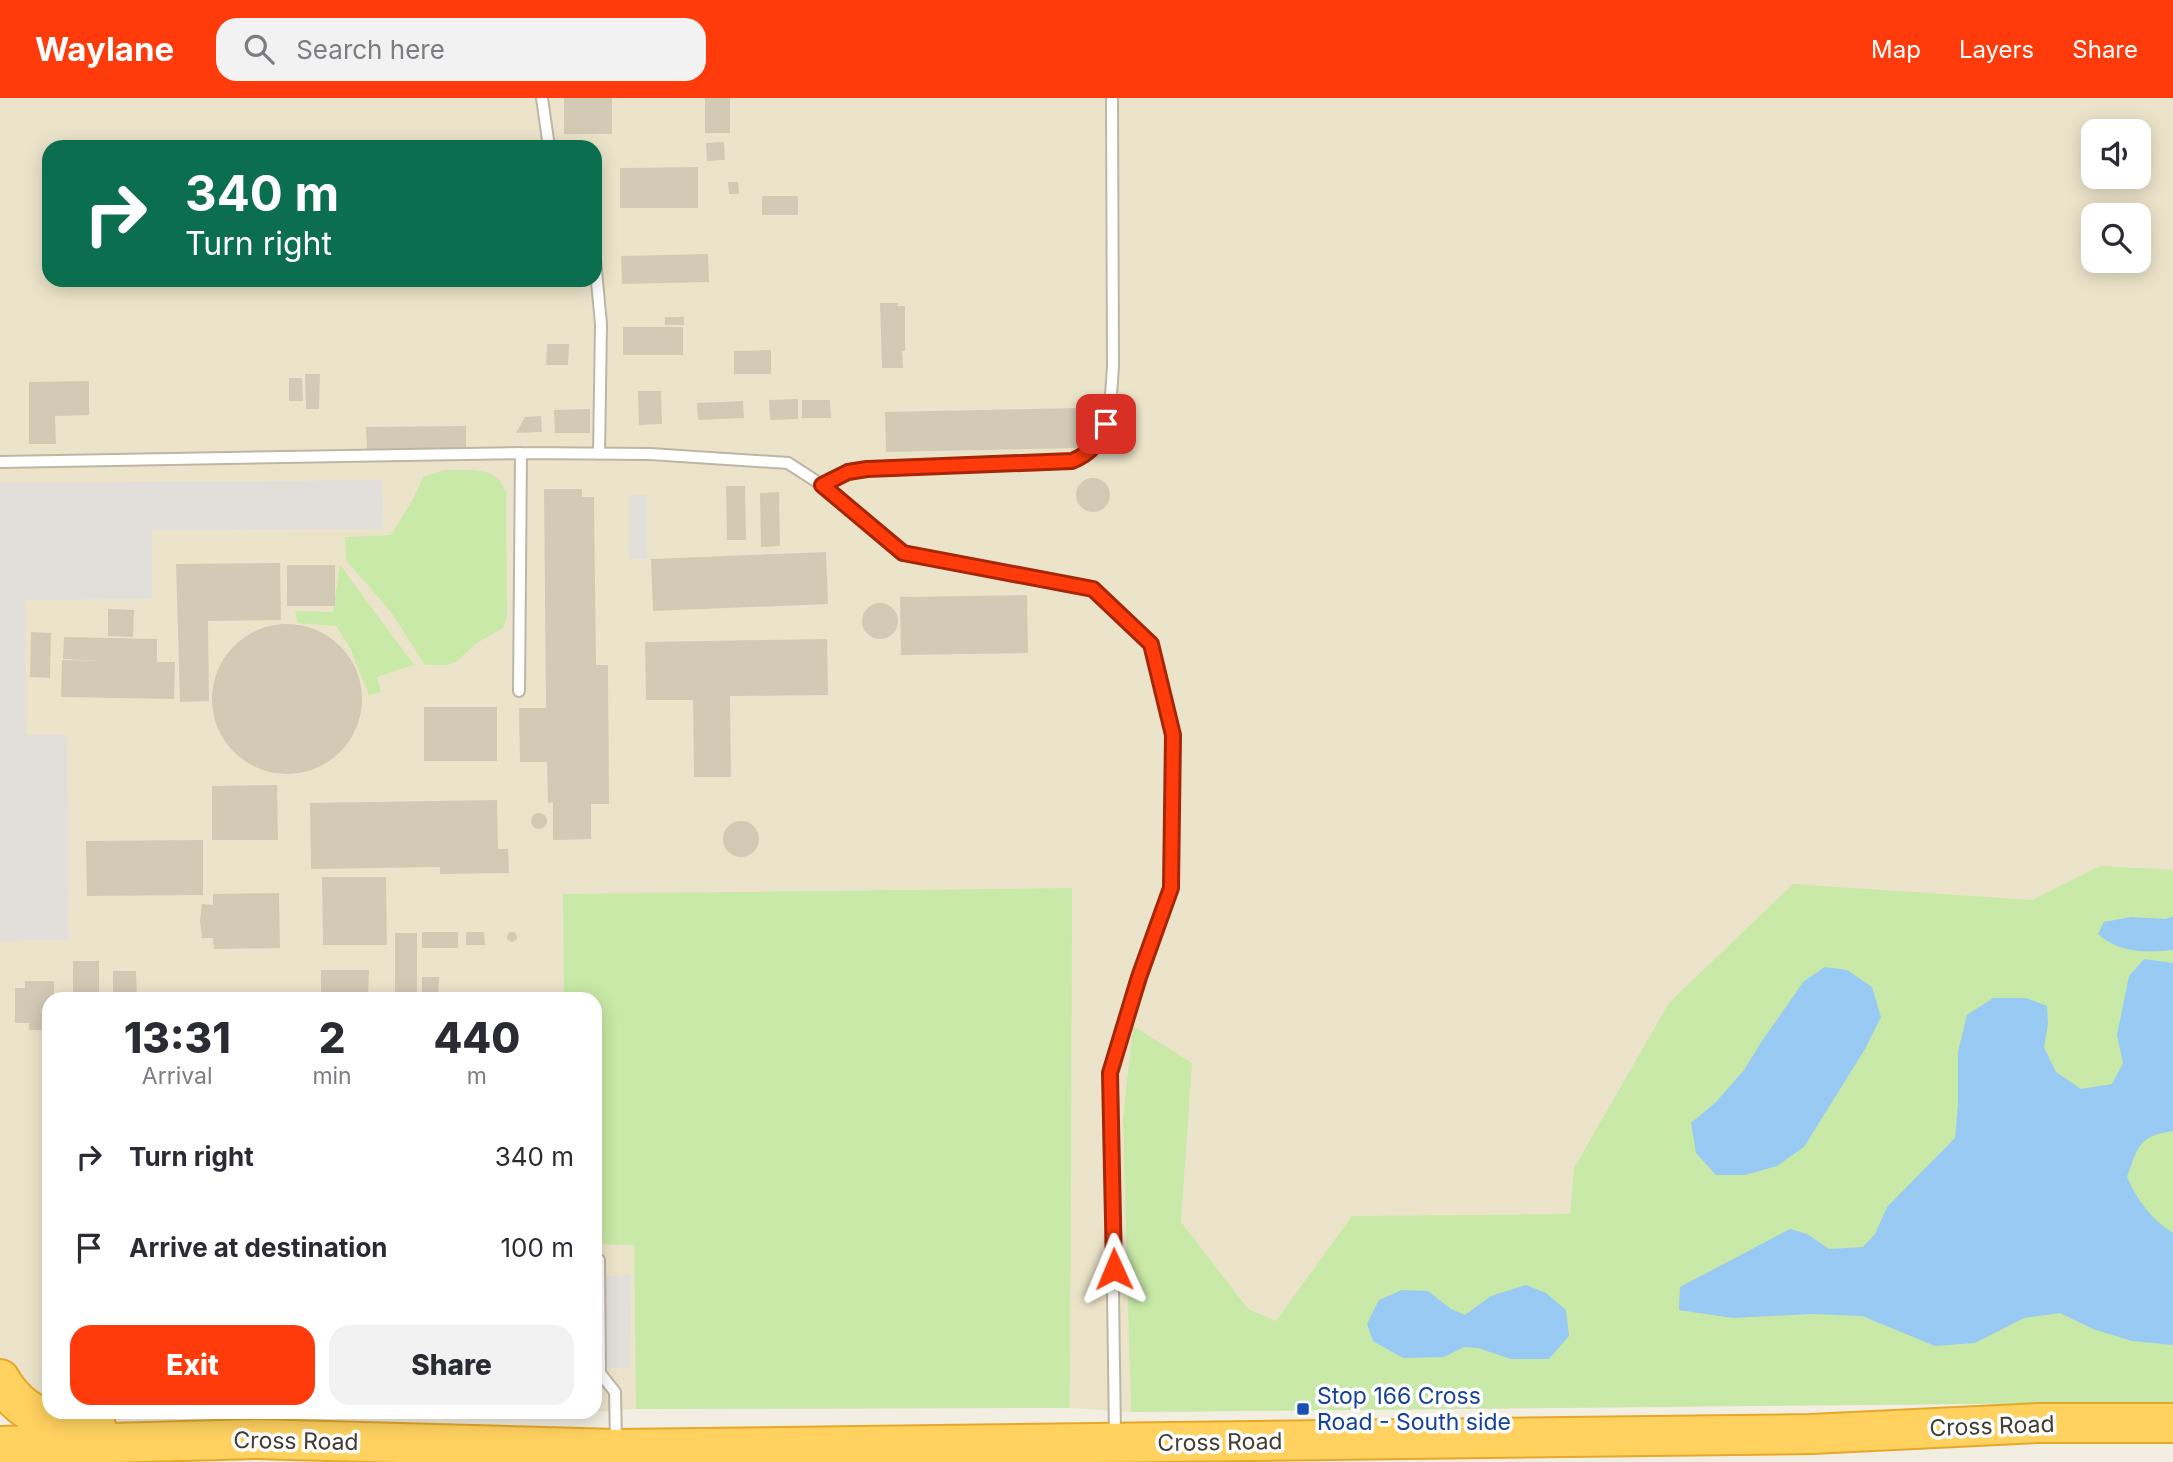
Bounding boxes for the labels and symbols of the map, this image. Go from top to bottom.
pin [1076,394,1136,454]
position arrow [1077,1232,1151,1306]
place label: Stop 166 Cross Road - South side [1317,1382,1511,1436]
marker: Stop 166 Cross Road - South side [1295,1401,1311,1417]
street label: Cross Road [1929,1410,2055,1442]
street label: Cross Road [233,1426,359,1456]
street label: Cross Road [1157,1427,1283,1457]

